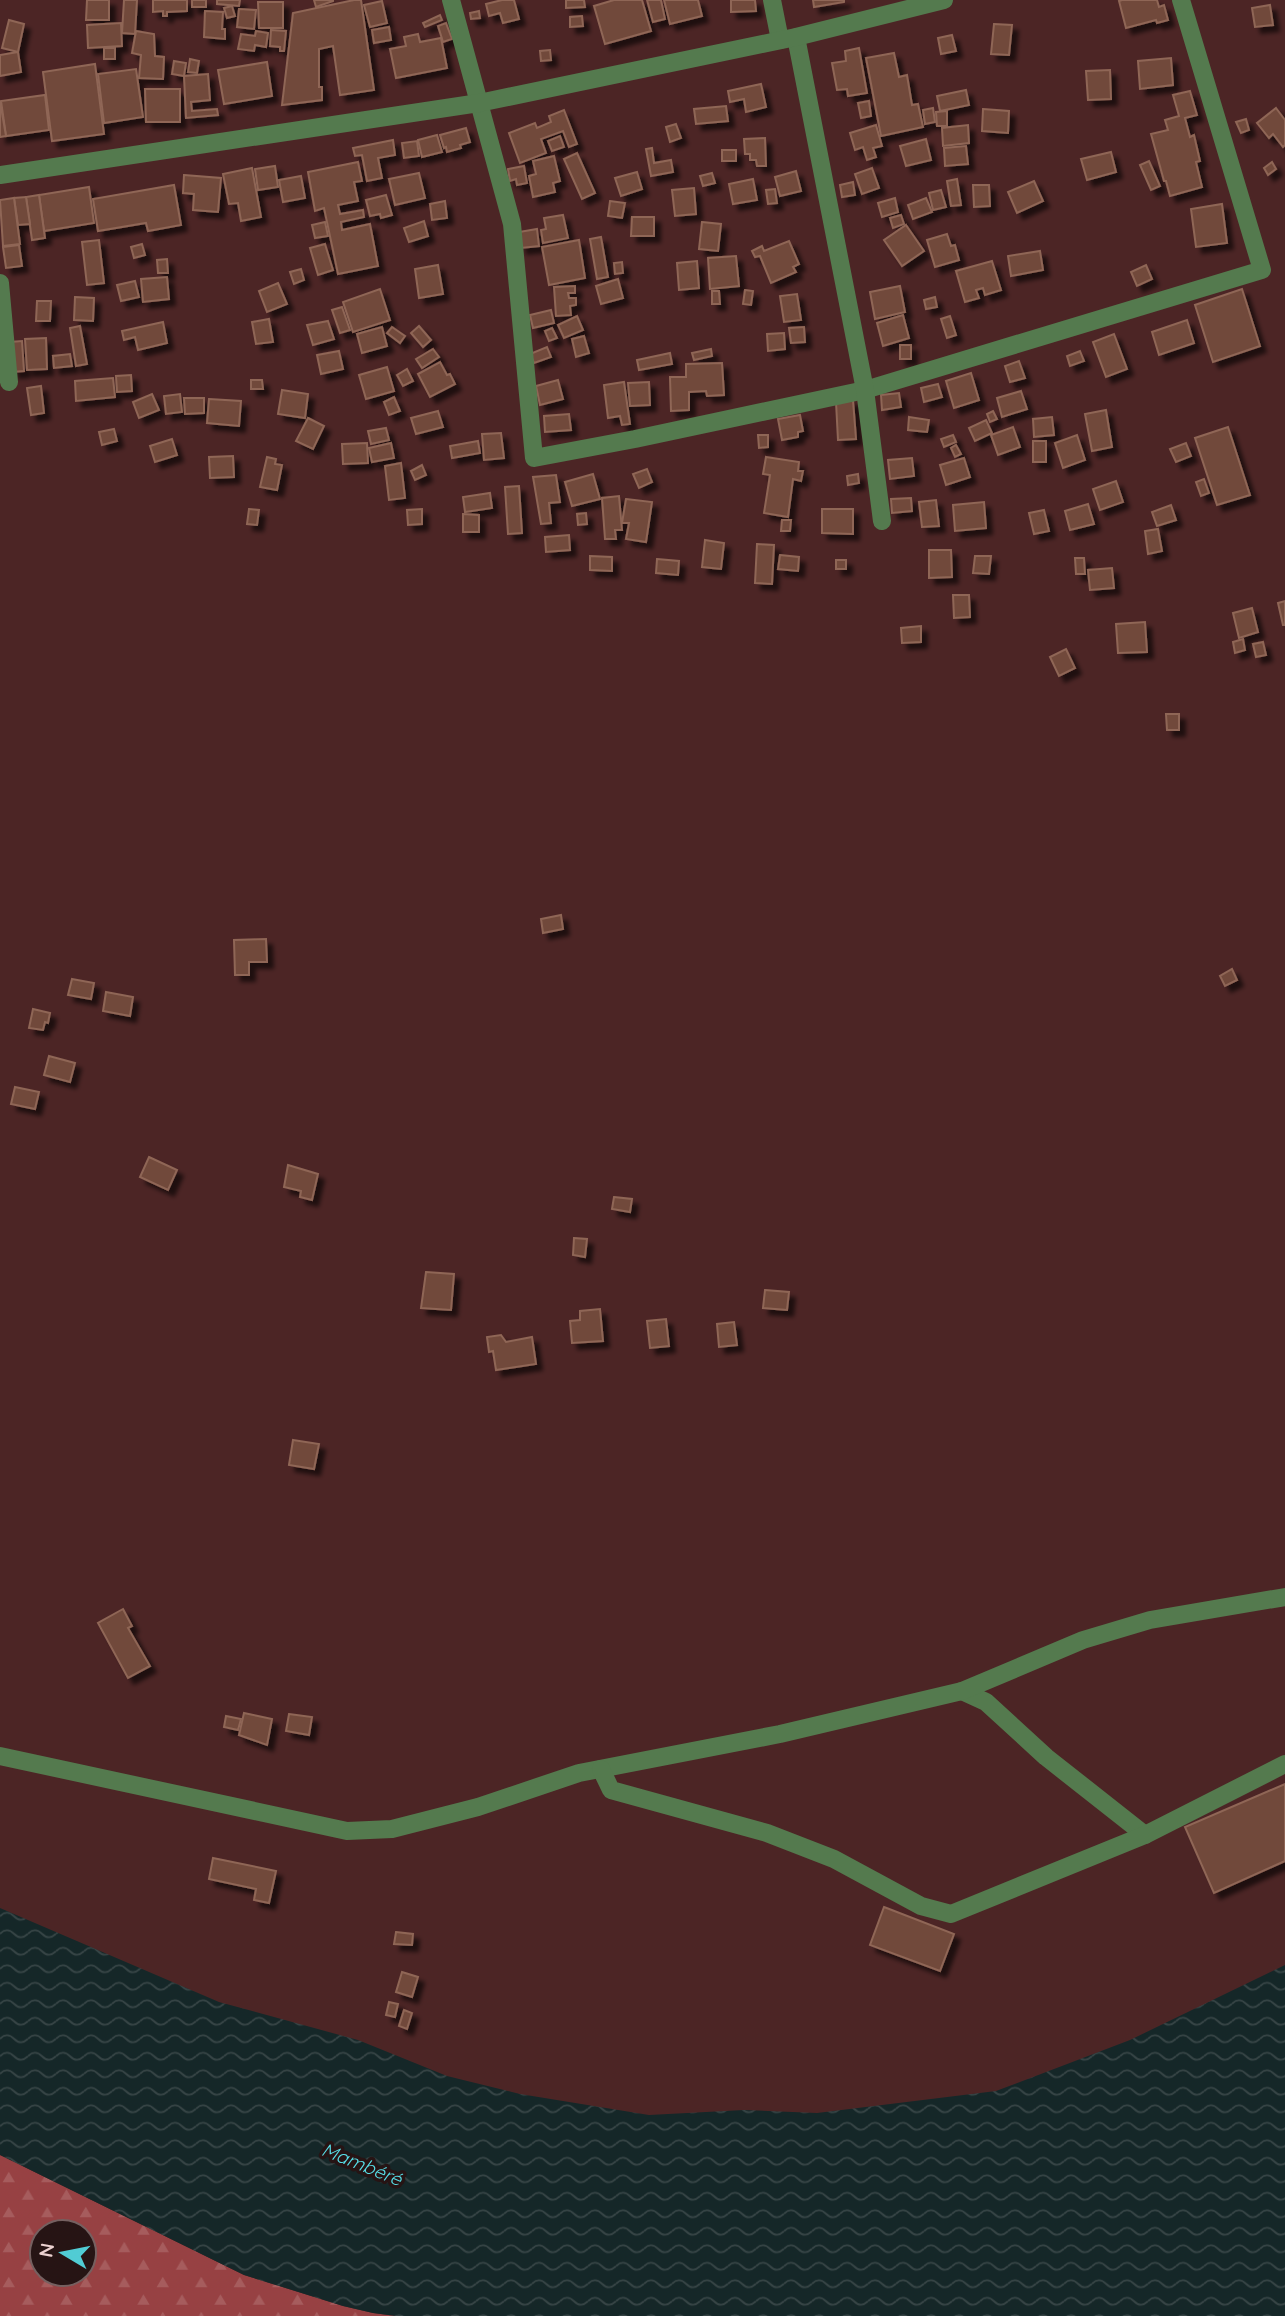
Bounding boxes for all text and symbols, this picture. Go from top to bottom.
water label: Mambéré [318,2137,407,2191]
north arrow [28,2218,98,2288]
text: N [33,2241,59,2259]

